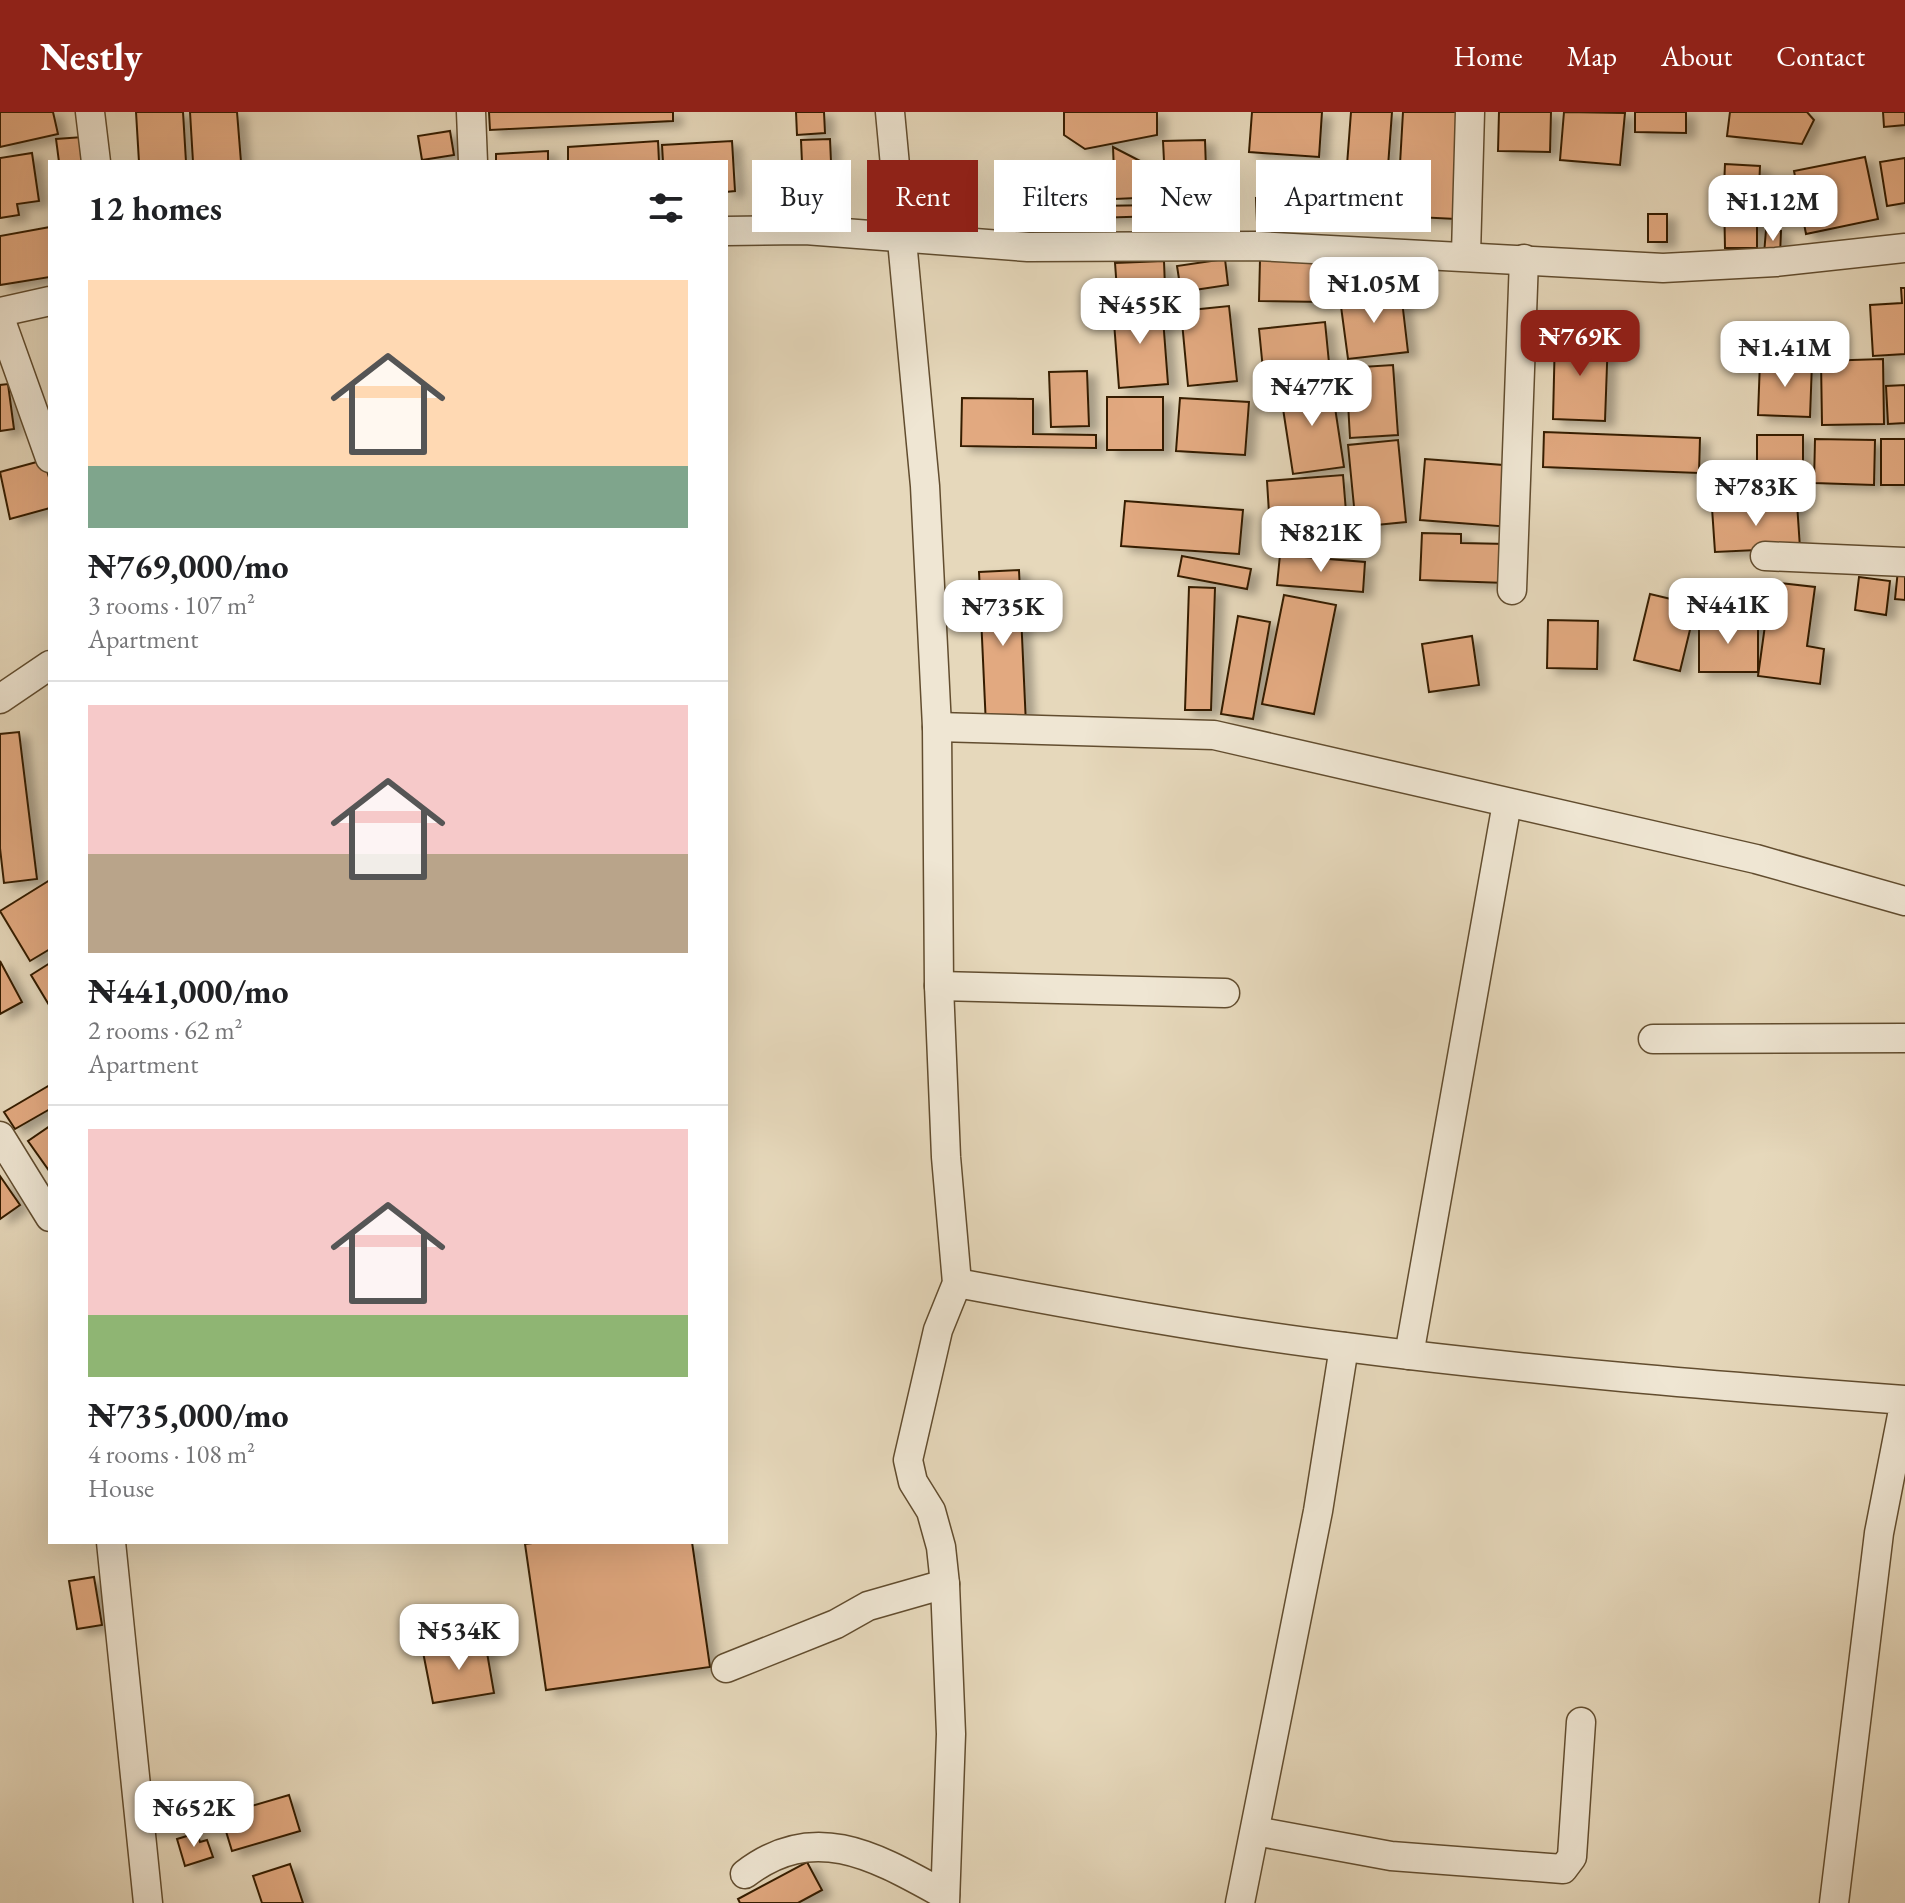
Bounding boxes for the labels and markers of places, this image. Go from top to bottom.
pin: ₦1.12M [1708,175,1838,243]
pin: ₦1.05M [1309,257,1439,325]
pin: ₦455K [1084,278,1196,346]
pin: ₦769K [1524,310,1636,378]
pin: ₦1.41M [1720,321,1850,389]
pin: ₦477K [1256,360,1368,428]
pin: ₦783K [1700,460,1812,528]
pin: ₦821K [1265,506,1377,574]
pin: ₦441K [1672,578,1784,646]
pin: ₦735K [947,580,1059,648]
pin: ₦534K [403,1604,515,1672]
pin: ₦652K [138,1781,250,1849]

